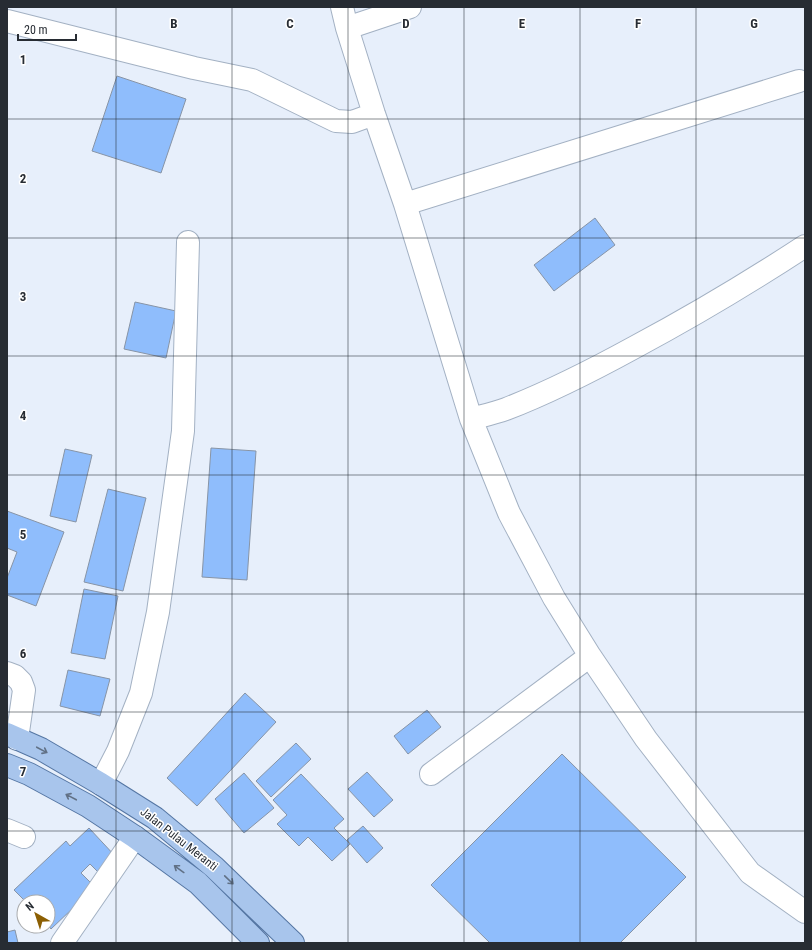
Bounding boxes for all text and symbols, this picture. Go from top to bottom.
scale bar [18,16,76,42]
text: B [170,16,178,31]
text: C [286,16,294,31]
text: D [402,16,410,31]
text: E [519,16,526,31]
text: F [635,16,641,31]
text: G [750,16,758,31]
text: 20 m [24,23,48,37]
text: 1 [20,52,26,67]
text: 2 [20,171,27,186]
text: 3 [20,289,26,304]
text: 4 [20,408,27,423]
text: 5 [20,527,27,542]
text: 6 [20,646,27,661]
one-way arrow [36,747,48,754]
text: 7 [20,764,27,779]
one-way arrow [65,793,77,800]
street label: Jalan Pulau Meranti [138,805,220,873]
one-way arrow [173,865,184,873]
one-way arrow [224,875,234,885]
north arrow [16,894,56,934]
text: N [23,899,37,914]

